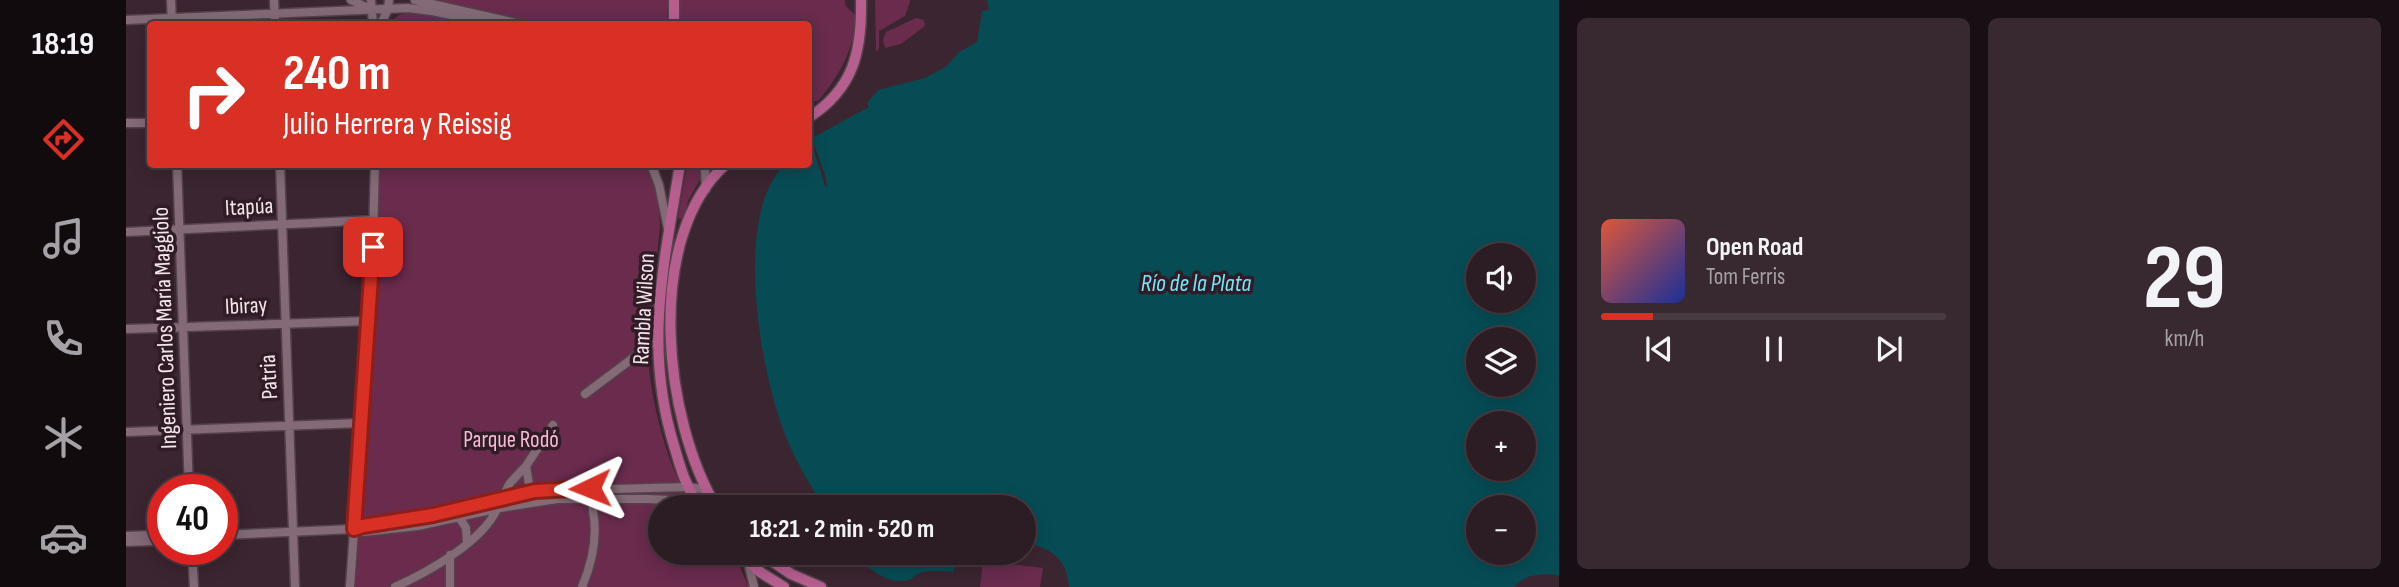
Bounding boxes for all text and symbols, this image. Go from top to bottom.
text: 18:19 [32,25,94,64]
text: 240 m [283,45,391,104]
icon: right [168,49,259,140]
text: Julio Herrera y Reissig [283,105,512,144]
icon: directions [39,115,88,164]
street label: Itapúa [224,192,274,222]
street label: Ingeniero Carlos María Maggiolo [147,207,183,449]
icon: music [39,214,88,263]
pin [343,217,403,277]
text: 29 [2143,225,2226,334]
icon: arrive [354,228,392,266]
text: Open Road [1706,232,1803,263]
map controls [1466,243,1536,565]
button: sound [1466,243,1536,313]
street label: Rambla Wilson [627,253,661,365]
text: Tom Ferris [1706,263,1785,291]
water label: Río de la Plata [1141,269,1251,298]
street label: Ibiray [224,291,268,321]
icon: phone [39,314,88,363]
text: km/h [2165,325,2204,353]
button: layers [1466,327,1536,397]
icon: previous [1640,330,1678,368]
icon: pause [1755,330,1793,368]
icon: next [1870,330,1908,368]
street label: Patria [254,354,284,400]
button: + [1466,411,1536,481]
icon: climate [39,413,88,462]
park label: Parque Rodó [463,426,559,454]
position arrow [553,451,627,525]
speed limit sign: 40 [147,474,238,565]
button: − [1466,495,1536,565]
icon: car [39,513,88,562]
text: 18:21 · 2 min · 520 m [750,514,934,545]

